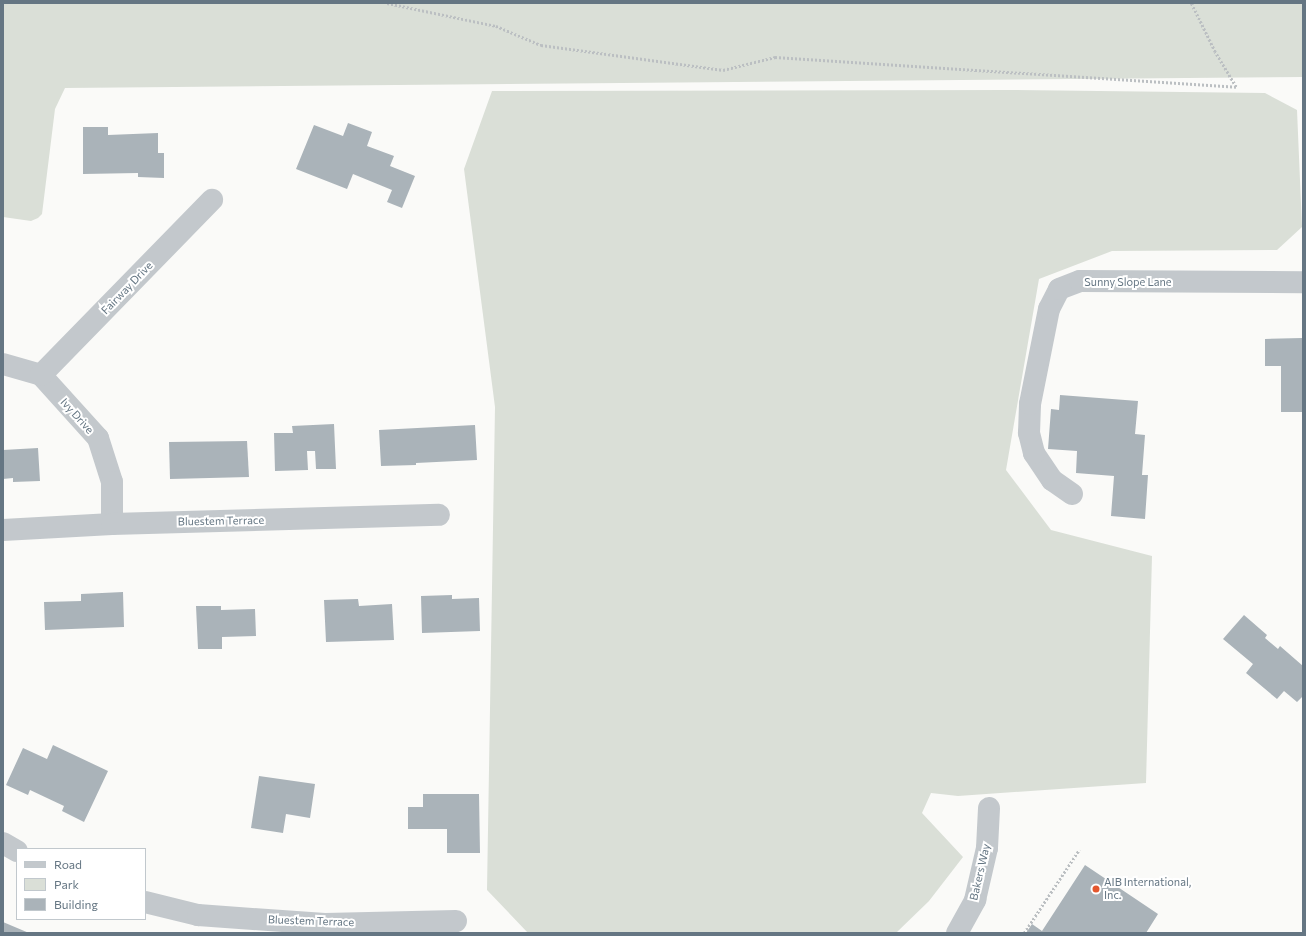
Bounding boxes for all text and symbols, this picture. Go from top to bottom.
street label: Fairway Drive [99,259,155,317]
street label: Sunny Slope Lane [1084,275,1172,289]
street label: Ivy Drive [58,396,96,436]
street label: Bluestem Terrace [178,514,264,528]
street label: Bakers Way [967,842,993,902]
legend [16,848,146,920]
text: Road [54,857,82,871]
place label: AIB International, Inc. [1104,876,1191,902]
text: Park [54,877,79,891]
marker: AIB International, Inc. [1091,884,1101,894]
text: Building [54,897,98,911]
street label: Bluestem Terrace [268,913,354,929]

